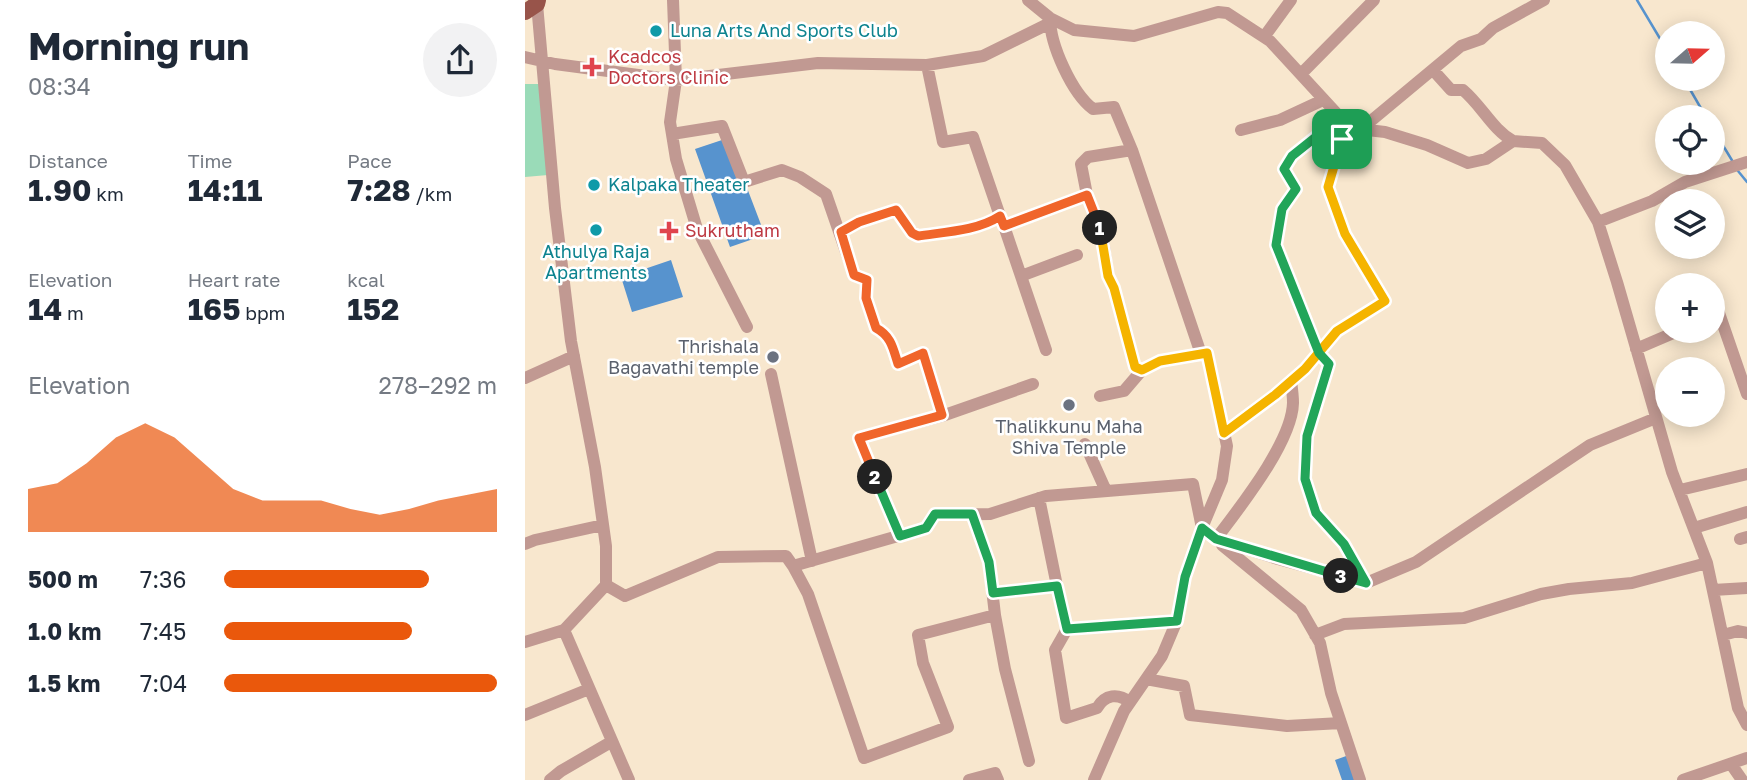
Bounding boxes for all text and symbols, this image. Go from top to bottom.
place label: Luna Arts And Sports Club [670,19,898,41]
north arrow [1655,21,1725,91]
map controls [1655,21,1725,427]
text: Morning run [28,23,249,68]
button: share [423,23,497,97]
marker: Luna Arts And Sports Club [648,23,664,39]
place label: Kcadcos Doctors Clinic [608,45,729,88]
marker: Kcadcos Doctors Clinic [582,57,602,77]
text: 08:34 [28,72,91,100]
button: locate [1655,105,1725,175]
pin [1312,109,1372,169]
icon: arrive [1323,120,1361,158]
text: Distance [28,149,108,172]
text: Time [188,149,232,172]
text: Pace [347,149,392,172]
text: 1.90 [28,172,92,208]
text: 14:11 [188,172,262,208]
text: 7:28 [347,172,411,208]
place label: Kalpaka Theater [608,173,749,195]
marker: Kalpaka Theater [586,177,602,193]
text: km [92,182,124,205]
text: /km [411,182,452,205]
button: layers [1655,189,1725,259]
pin: 1 [1083,210,1117,246]
text: 1 [1095,216,1104,239]
place label: Sukrutham [685,219,780,241]
marker: Sukrutham [659,221,679,241]
marker: Athulya Raja Apartments [588,222,604,238]
place label: Athulya Raja Apartments [542,240,650,283]
text: Elevation [28,268,113,291]
text: Heart rate [188,268,280,291]
text: kcal [347,268,385,291]
button: + [1655,273,1725,343]
text: 14 [28,291,62,327]
text: 165 [188,291,240,327]
text: 152 [347,291,399,327]
text: m [62,301,84,324]
text: bpm [240,301,285,324]
place label: Thrishala Bagavathi temple [608,335,759,378]
marker: Thrishala Bagavathi temple [765,349,781,365]
button: − [1655,357,1725,427]
text: Elevation [28,371,130,399]
text: 278–292 m [379,371,497,399]
marker: Thalikkunu Maha Shiva Temple [1061,397,1077,413]
place label: Thalikkunu Maha Shiva Temple [995,415,1143,458]
pin: 2 [857,460,893,494]
text: 2 [869,465,880,488]
pin: 3 [1323,558,1359,594]
text: 3 [1335,564,1346,587]
text: 500 m [28,565,98,593]
text: 7:36 [140,565,186,593]
text: 1.0 km [28,617,101,645]
text: 7:45 [140,617,186,645]
text: 1.5 km [28,669,100,697]
text: 7:04 [140,669,187,697]

